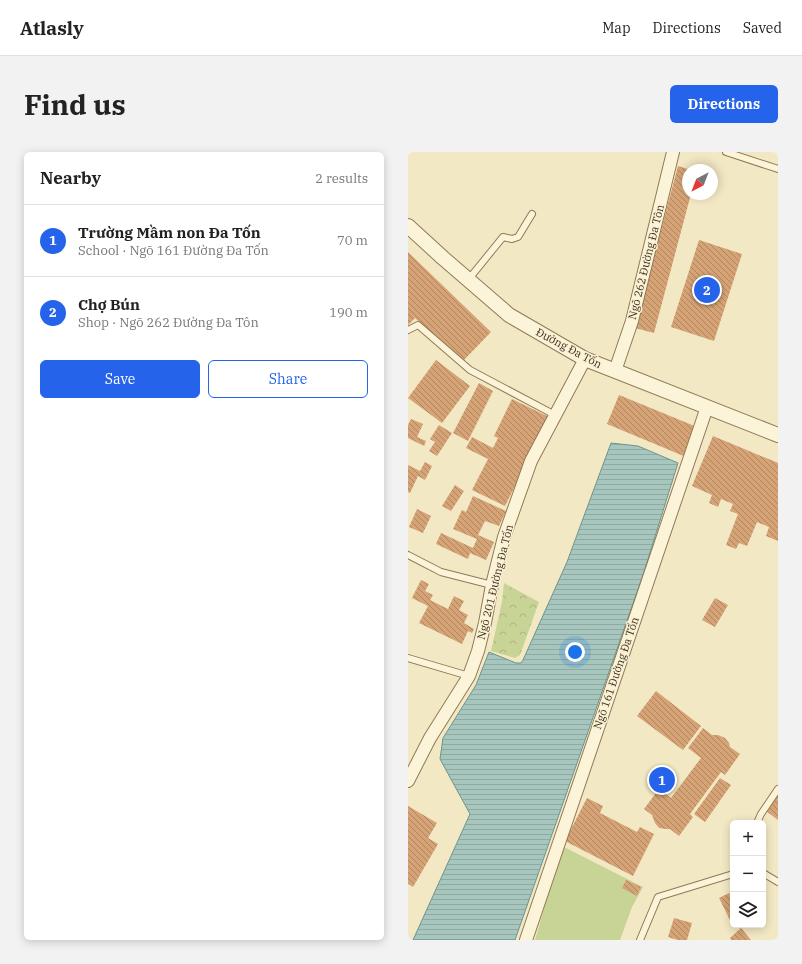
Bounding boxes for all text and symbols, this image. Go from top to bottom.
text: Atlasly [20,16,84,40]
text: Map [602,19,631,37]
text: Directions [653,19,721,37]
text: Saved [743,19,782,37]
button: Directions [670,85,778,123]
text: Find us [24,86,126,123]
north arrow [682,164,718,200]
text: Nearby [40,167,101,189]
text: 2 results [315,170,368,187]
street label: Ngõ 262 Đường Đa Tôn [625,203,667,321]
text: Trường Mầm non Đa Tốn [78,223,261,242]
text: 1 [49,232,57,249]
text: 70 m [337,232,368,249]
text: School · Ngõ 161 Đường Đa Tốn [78,242,269,259]
pin: 2 [694,275,720,305]
text: Chợ Bún [78,295,140,314]
text: 2 [49,304,57,321]
text: 190 m [329,304,368,321]
text: Shop · Ngõ 262 Đường Đa Tôn [78,314,259,331]
street label: Đường Đa Tốn [534,325,604,371]
button: Save [40,360,200,398]
button: Share [208,360,368,398]
street label: Ngõ 201 Đường Đa Tốn [474,523,516,641]
street label: Ngõ 161 Đường Đa Tốn [590,615,642,731]
your location [565,642,585,662]
pin: 1 [649,765,675,795]
map controls [730,820,766,928]
button: + [730,820,766,856]
button: − [730,856,766,892]
button: layers [730,892,766,928]

